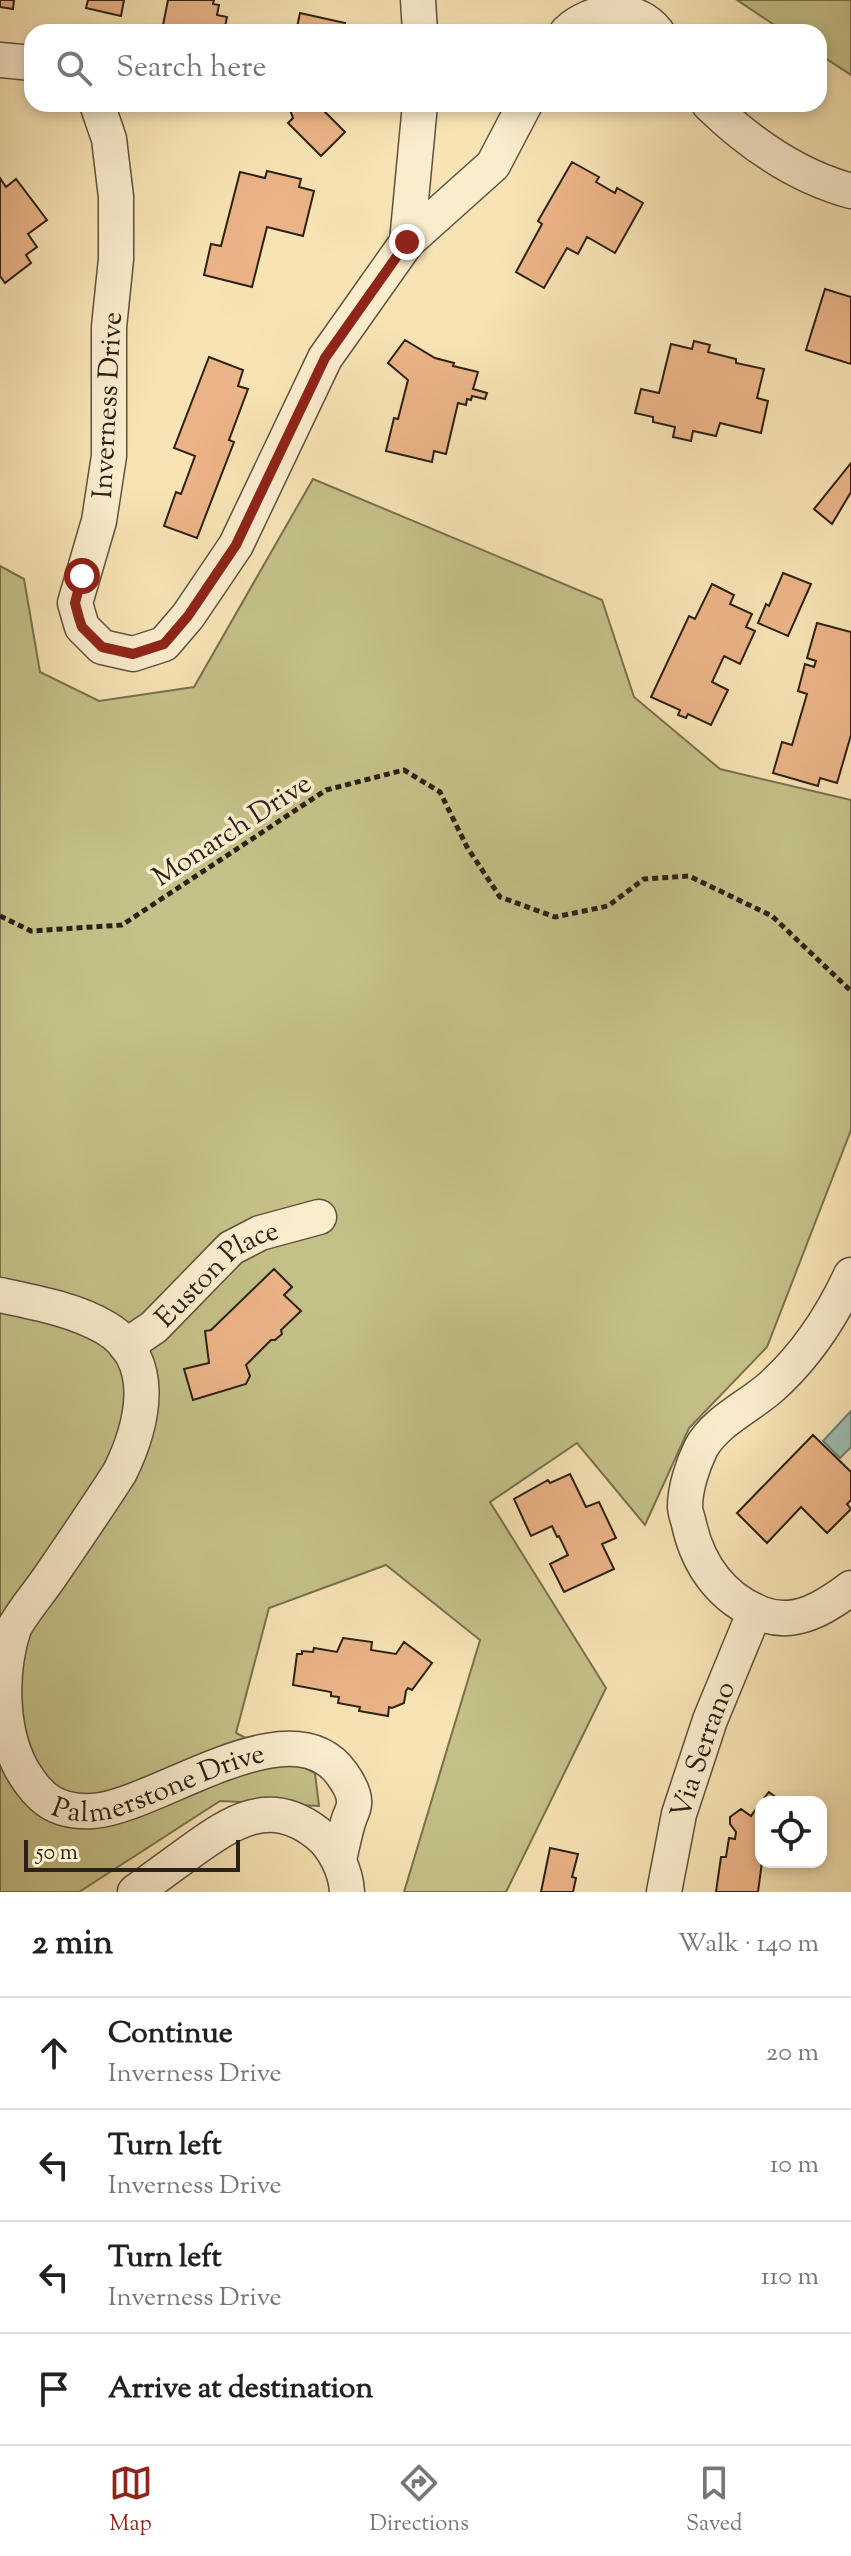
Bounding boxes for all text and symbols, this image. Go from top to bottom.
search box [24,24,827,112]
icon: search [52,46,96,90]
text: Search here [116,47,266,90]
route end [389,224,425,260]
street label: Inverness Drive [84,311,134,500]
route start [64,558,100,594]
street label: Monarch Drive [145,765,320,898]
street label: Euston Place [147,1212,283,1338]
street label: Via Serrano [662,1675,747,1824]
street label: Palmerstone Drive [46,1735,269,1835]
map controls [755,1796,827,1868]
button: locate [755,1796,827,1868]
scale bar [24,1836,240,1872]
text: 50 m [36,1838,78,1870]
text: 2 min [32,1920,113,1969]
text: Walk · 140 m [678,1926,819,1963]
text: Continue [108,2013,233,2056]
icon: ahead [32,2031,76,2075]
text: 20 m [766,2035,819,2072]
text: Inverness Drive [108,2056,282,2093]
text: Turn left [108,2125,222,2168]
icon: left [32,2143,76,2187]
text: 10 m [770,2147,819,2184]
text: Inverness Drive [108,2168,282,2205]
text: Turn left [108,2237,222,2280]
icon: left [32,2255,76,2299]
text: 110 m [761,2259,819,2296]
text: Inverness Drive [108,2280,282,2317]
icon: arrive [32,2367,76,2411]
text: Arrive at destination [108,2368,373,2411]
tab: Map [109,2461,153,2541]
tab: Directions [370,2461,469,2541]
tab: Saved [686,2461,742,2541]

